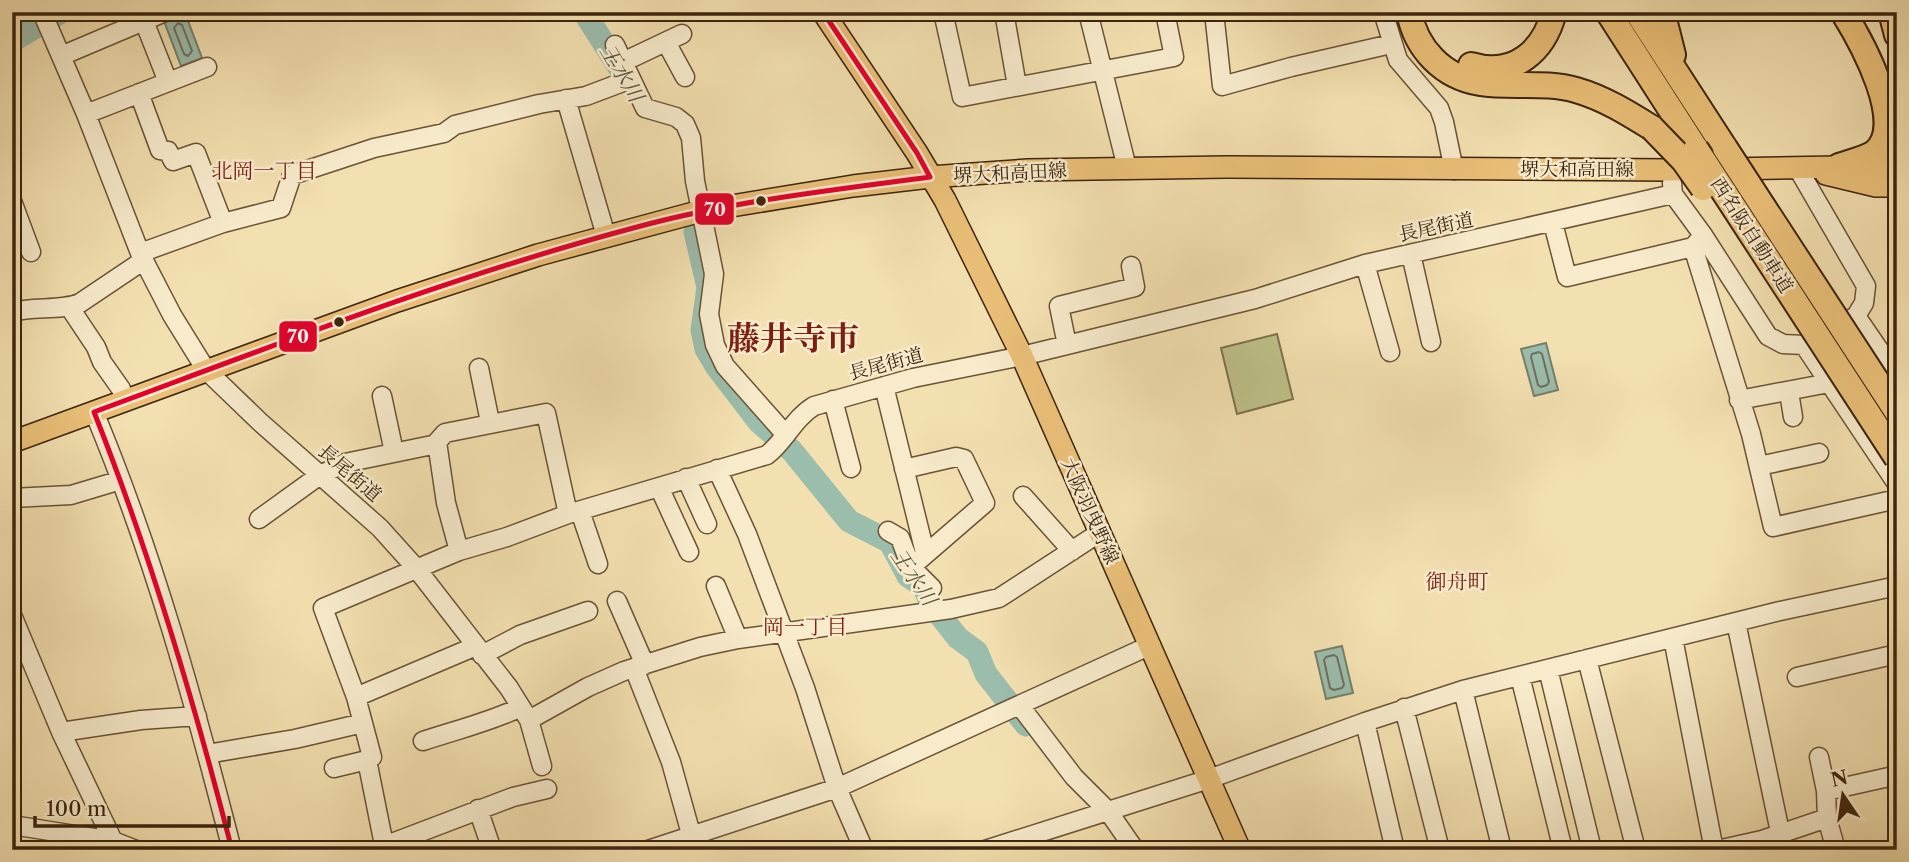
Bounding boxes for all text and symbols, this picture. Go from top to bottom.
water label: 王水川 [595,40,650,108]
district label: 北岡一丁目 [212,158,317,183]
street label: 堺大和高田線 [1520,158,1634,181]
street label: 堺大和高田線 [952,159,1068,187]
street label: 西名阪自動車道 [1706,173,1798,297]
line badge: 70 [694,192,735,226]
unlabelled marker [754,194,768,208]
text: 70 [704,198,726,221]
street label: 長尾街道 [1396,208,1476,246]
unlabelled marker [332,315,346,329]
district label: 藤井寺市 [727,318,859,359]
line badge: 70 [278,320,318,353]
text: 70 [287,325,309,348]
street label: 長尾街道 [846,343,926,385]
street label: 長尾街道 [314,439,386,507]
street label: 大阪羽曳野線 [1056,454,1124,568]
water label: 王水川 [886,544,943,612]
district label: 御舟町 [1426,569,1489,594]
district label: 岡一丁目 [763,614,847,639]
north arrow [1808,760,1878,830]
text: N [1829,766,1850,792]
scale bar [35,785,229,829]
text: 100 m [46,796,107,821]

